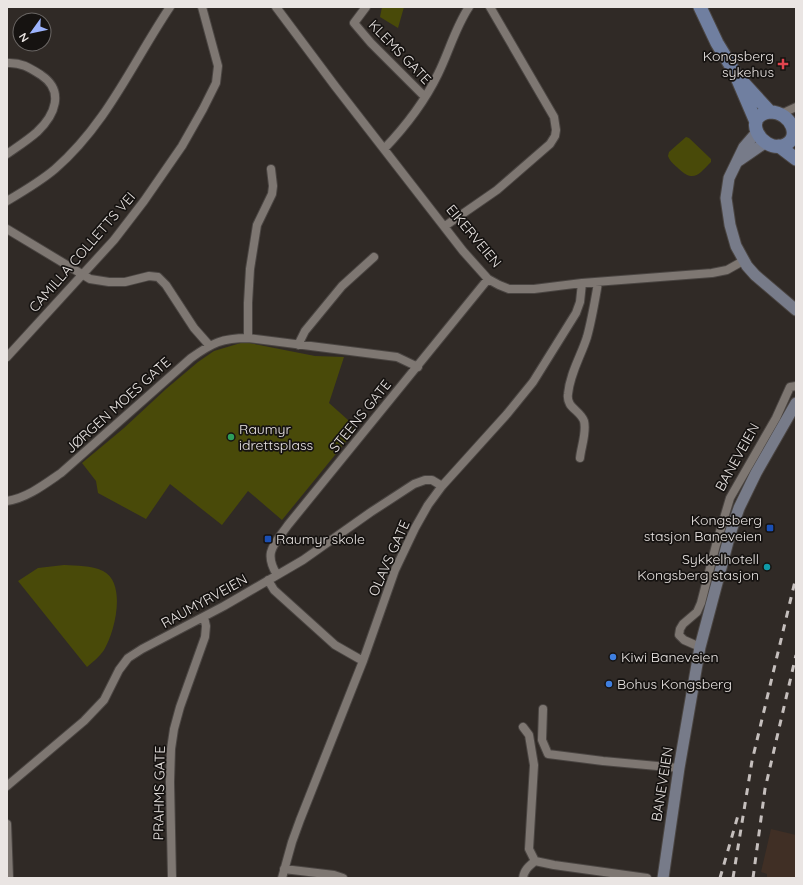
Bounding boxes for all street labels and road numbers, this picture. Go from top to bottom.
street label: KLEMS GATE [365,16,435,88]
street label: CAMILLA COLLETTS VEI [25,188,139,316]
street label: EIKERVEIEN [442,201,506,271]
street label: JØRGEN MOES GATE [62,353,174,457]
street label: STEENS GATE [325,376,395,456]
street label: BANEVEIEN [711,420,763,494]
street label: OLAVS GATE [364,517,414,599]
street label: RAUMYRVEIEN [158,570,250,632]
street label: PRAHMS GATE [149,745,169,840]
street label: BANEVEIEN [647,745,677,823]

